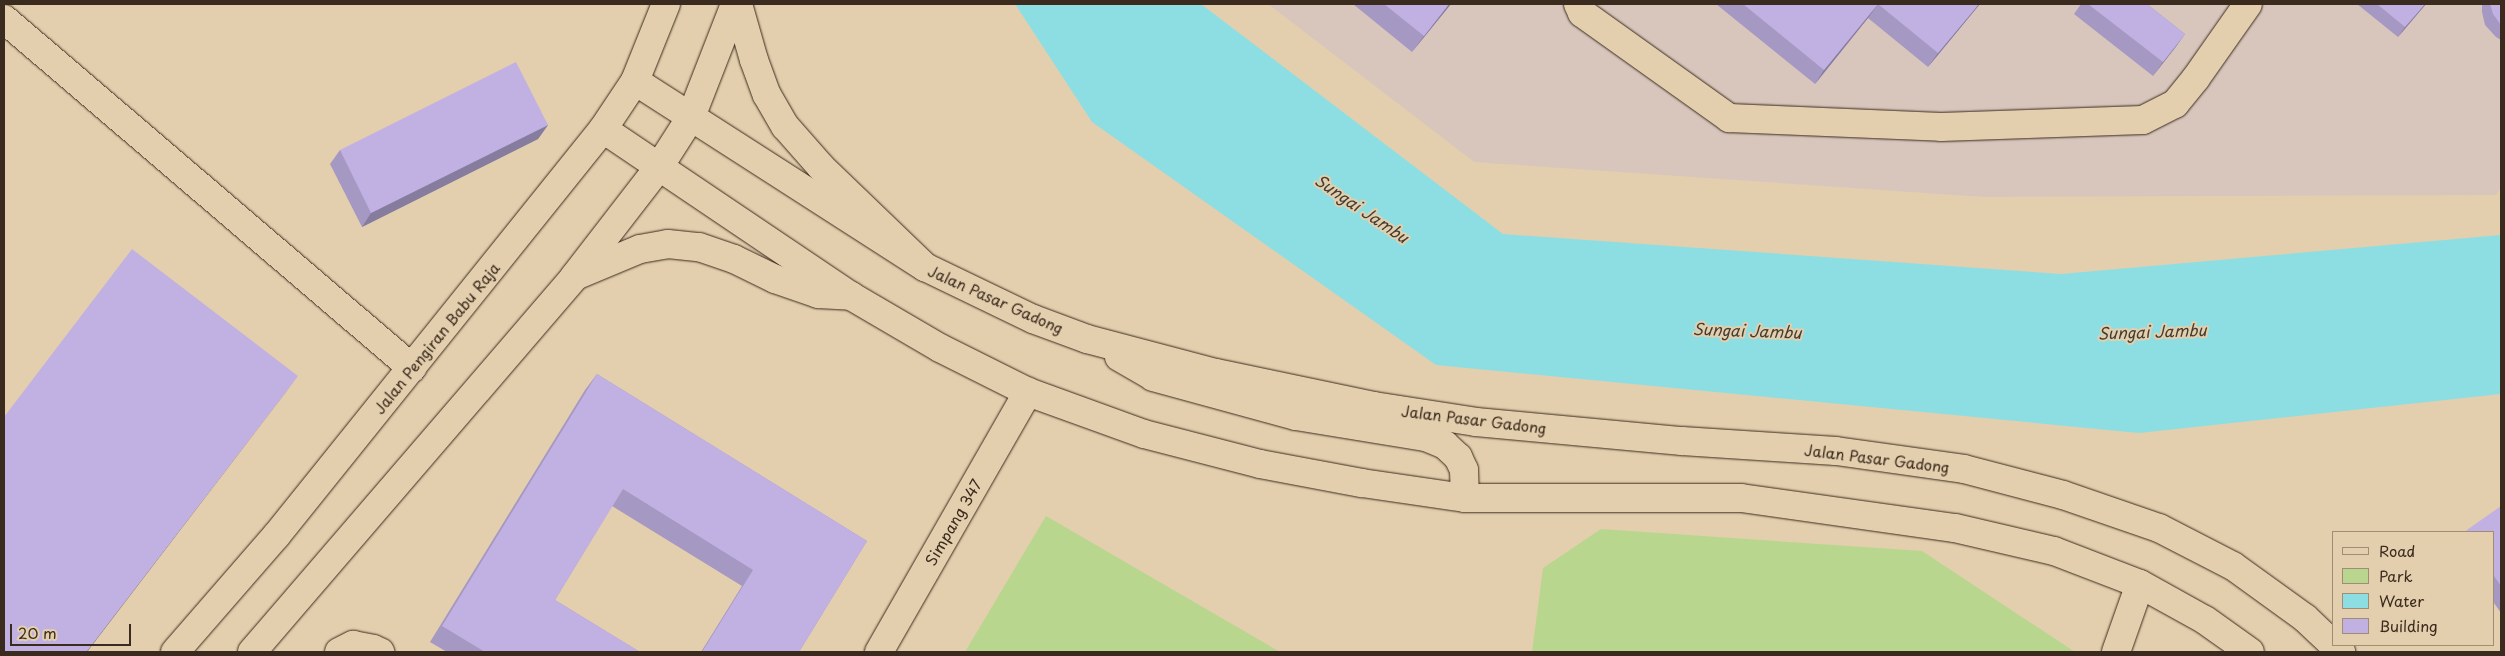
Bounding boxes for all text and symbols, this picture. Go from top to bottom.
water label: Sungai Jambu [1311,169,1413,247]
street label: Jalan Pengiran Babu Raja [370,259,502,417]
street label: Jalan Pasar Gadong [926,261,1066,337]
water label: Sungai Jambu [1692,318,1802,342]
water label: Sungai Jambu [2097,319,2207,343]
street label: Jalan Pasar Gadong [1400,401,1548,437]
street label: Jalan Pasar Gadong [1803,440,1951,476]
street label: Simpang 347 [921,476,985,568]
legend [2332,531,2495,646]
text: Road [2379,539,2415,562]
text: Park [2379,564,2413,587]
text: Water [2379,589,2424,612]
scale bar [12,614,134,646]
text: Building [2379,614,2438,637]
text: 20 m [18,621,57,644]

